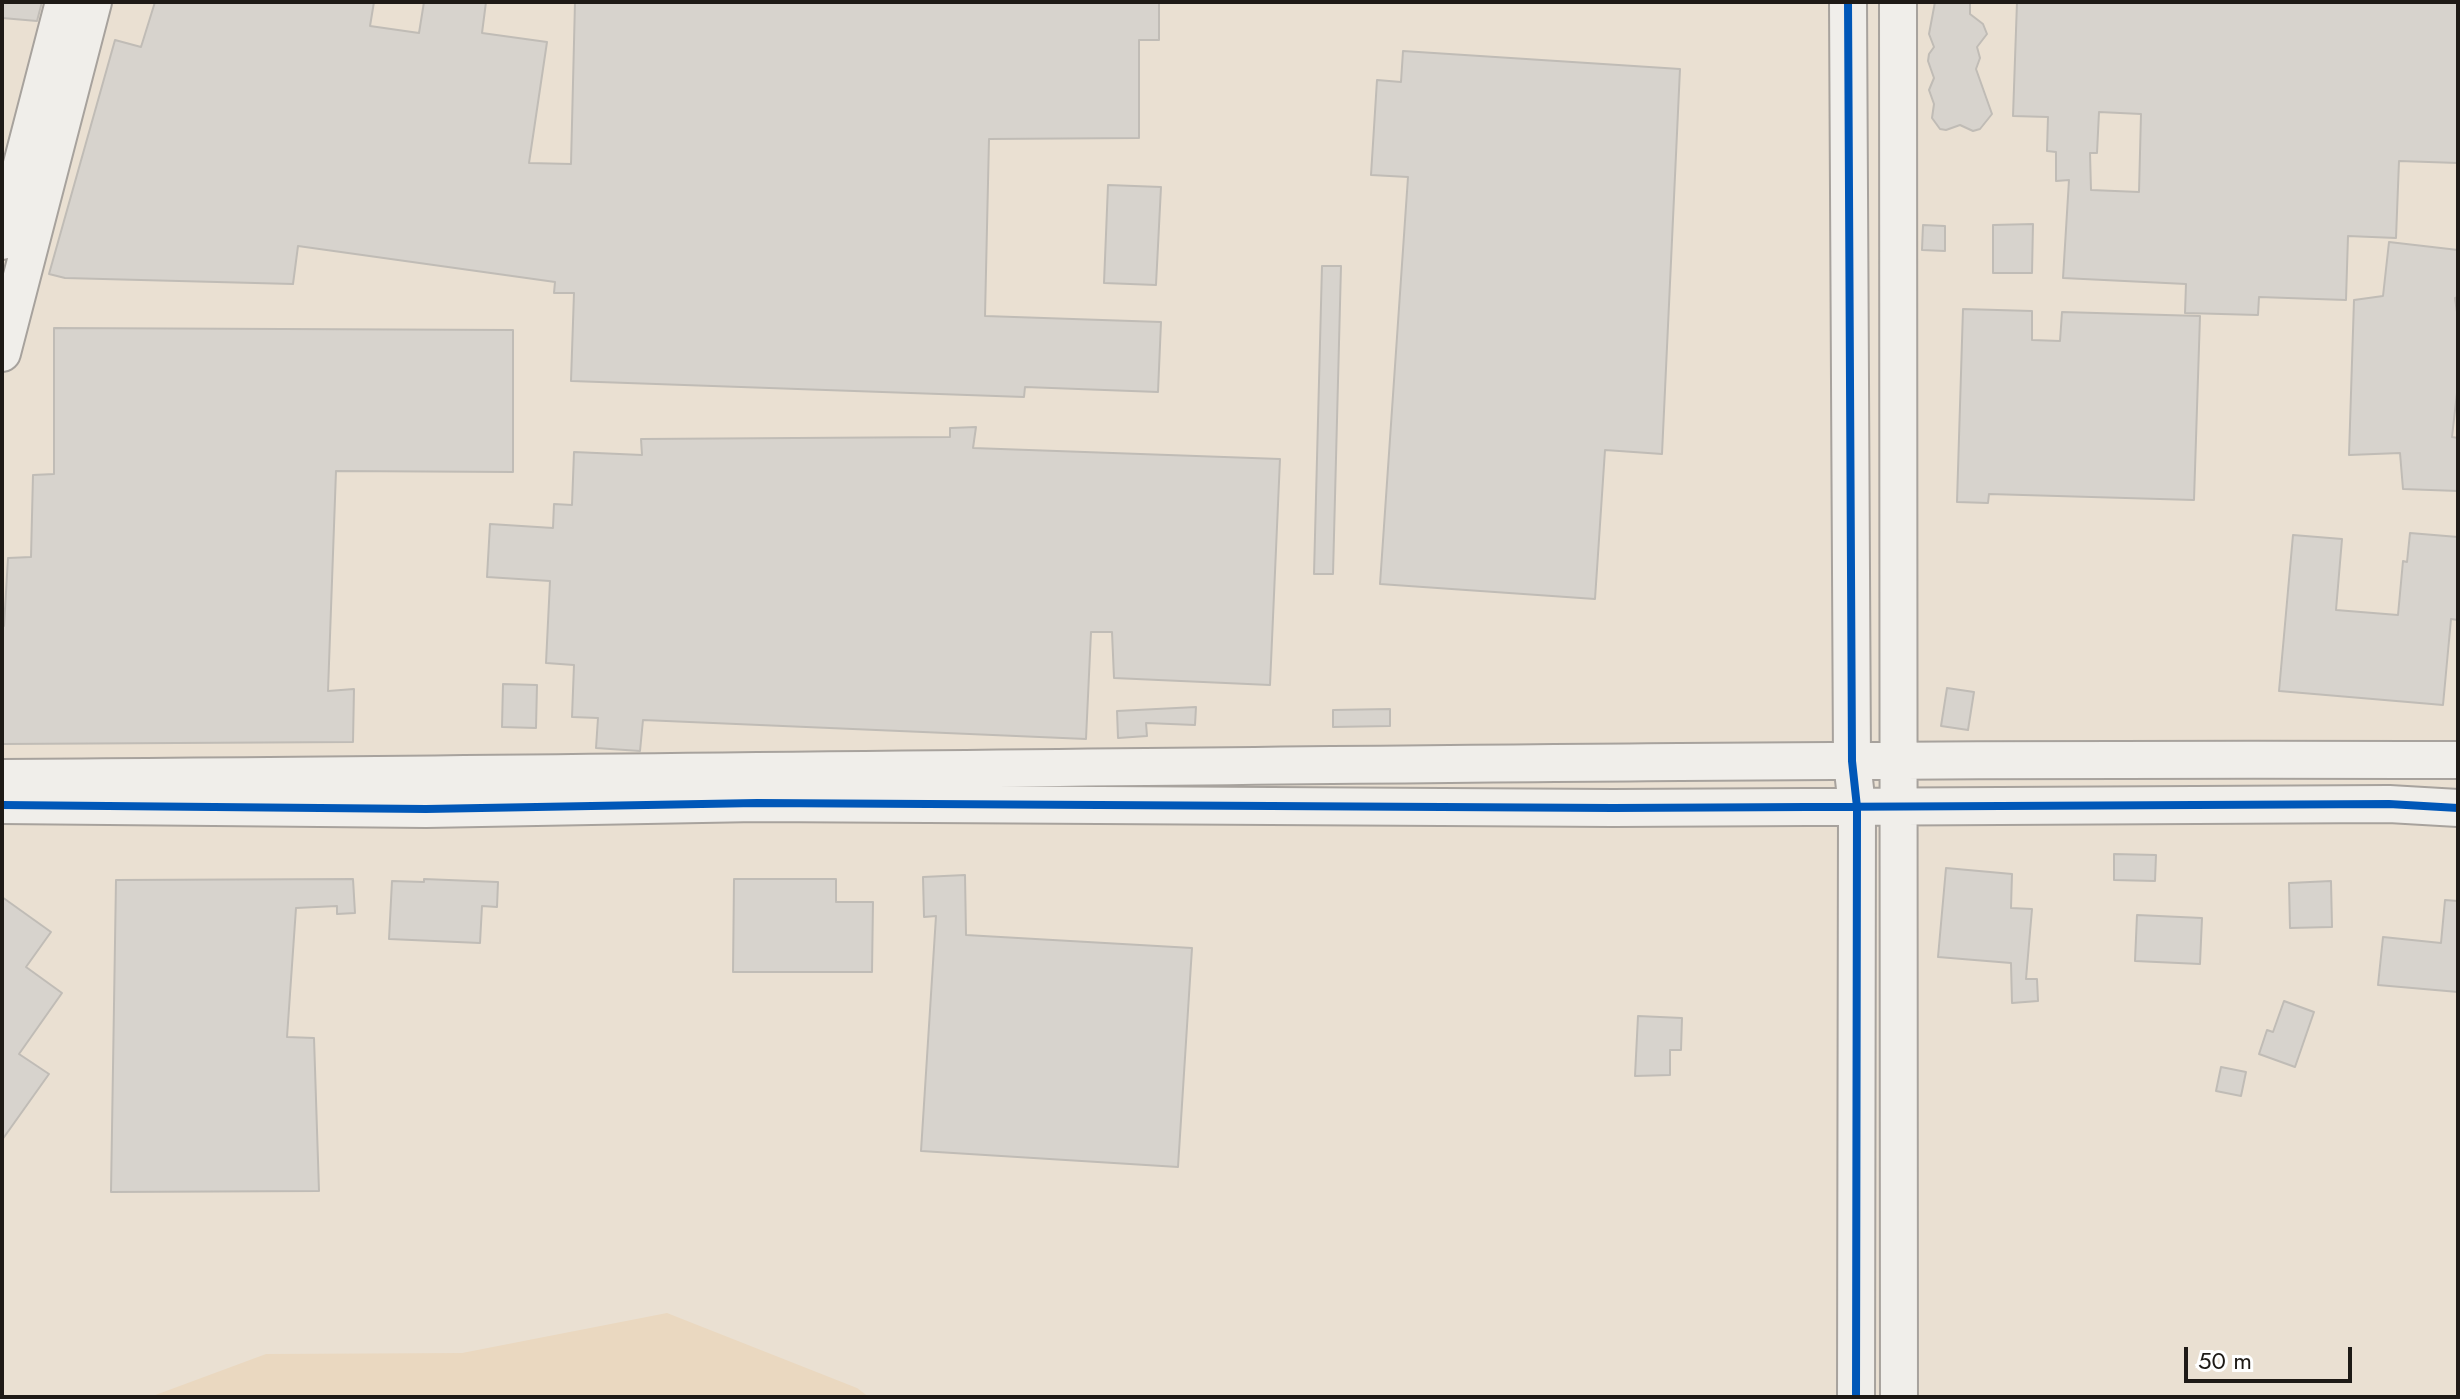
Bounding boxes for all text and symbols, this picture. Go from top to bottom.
scale bar [2188,1331,2356,1381]
text: 50 m [2198,1343,2252,1378]

